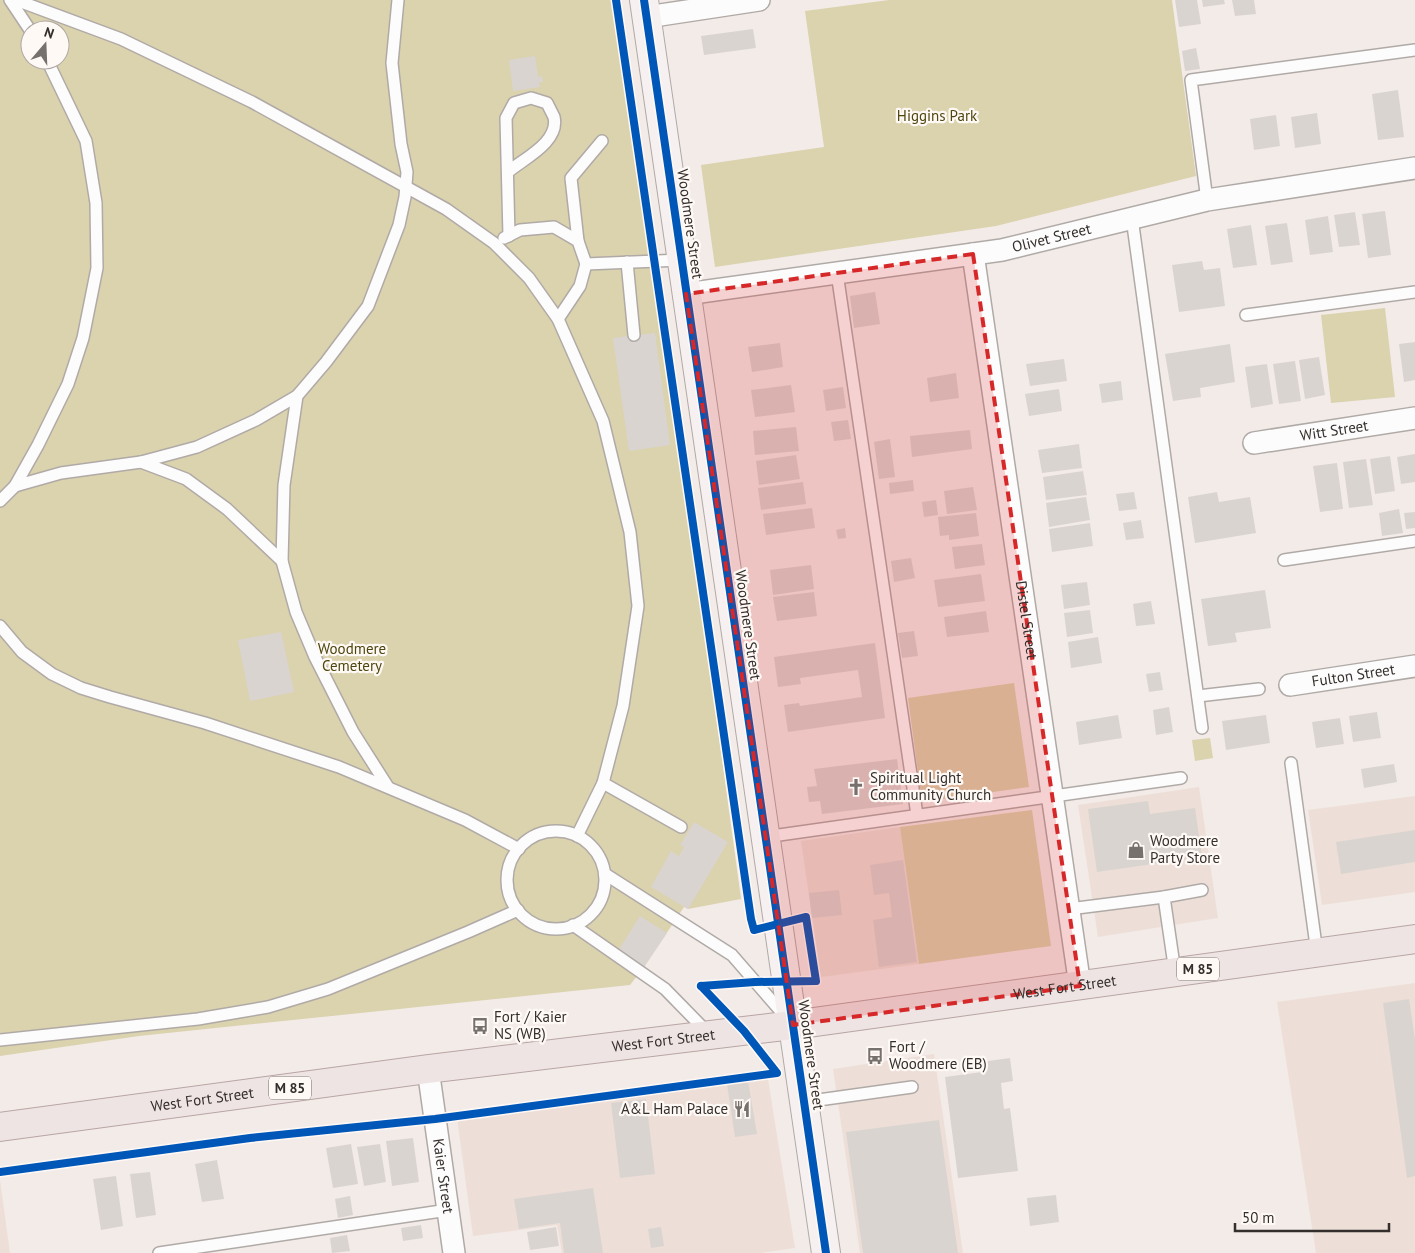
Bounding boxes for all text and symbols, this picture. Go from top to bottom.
north arrow [20,20,70,70]
text: N [42,23,57,43]
park label: Higgins Park [897,106,978,125]
street label: Woodmere Street [673,168,708,280]
street label: Olivet Street [1010,219,1093,256]
street label: Witt Street [1298,415,1370,445]
street label: Woodmere Street [731,569,766,681]
street label: Distel Street [1012,579,1042,661]
park label: Woodmere Cemetery [318,639,386,675]
street label: Fulton Street [1310,659,1396,691]
place label: Spiritual Light Community Church [870,768,991,804]
church icon: Spiritual Light Community Church [846,777,866,797]
place label: Woodmere Party Store [1150,831,1220,867]
shop icon: Woodmere Party Store [1126,840,1146,860]
road number: M 85 [1177,958,1219,981]
street label: West Fort Street [1012,970,1117,1003]
street label: Woodmere Street [794,999,829,1111]
place label: Fort / Kaier NS (WB) [494,1007,567,1043]
bus stop icon: Fort / Kaier NS (WB) [470,1016,490,1036]
street label: West Fort Street [611,1024,716,1056]
place label: Fort / Woodmere (EB) [889,1037,987,1073]
bus stop icon: Fort / Woodmere (EB) [865,1046,885,1066]
road number: M 85 [269,1076,311,1100]
street label: West Fort Street [149,1083,255,1115]
place label: A&L Ham Palace [621,1099,728,1118]
restaurant icon: A&L Ham Palace [732,1099,752,1119]
street label: Kaier Street [429,1137,458,1214]
scale bar [1235,1200,1389,1232]
text: 50 m [1242,1208,1275,1227]

